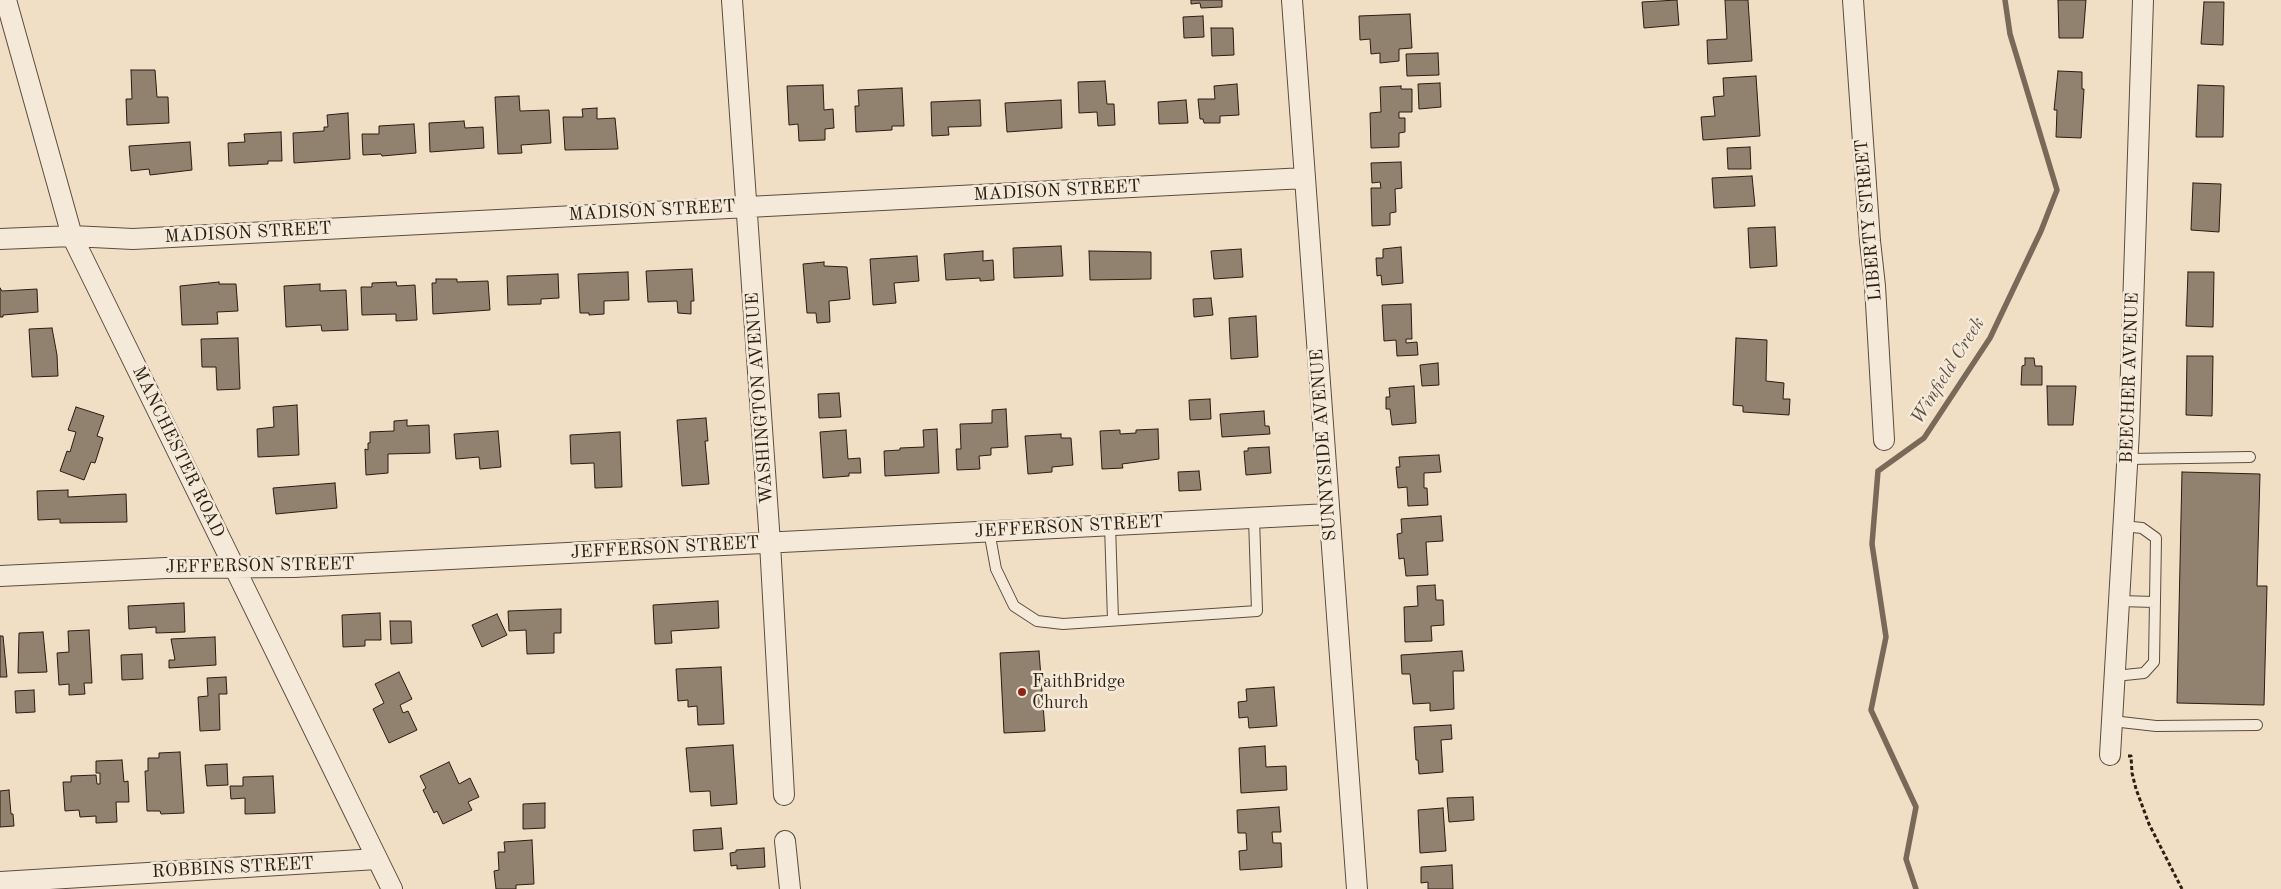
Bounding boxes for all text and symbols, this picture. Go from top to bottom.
street label: LIBERTY STREET [1851,138,1887,302]
street label: MADISON STREET [973,176,1141,206]
street label: MADISON STREET [568,196,736,226]
street label: MADISON STREET [164,218,332,248]
street label: WASHINGTON AVENUE [742,292,778,504]
street label: BEECHER AVENUE [2116,292,2144,464]
water label: Winfield Creek [1906,313,1990,429]
street label: SUNNYSIDE AVENUE [1307,348,1341,542]
street label: MANCHESTER ROAD [127,363,229,541]
street label: JEFFERSON STREET [974,511,1164,543]
street label: JEFFERSON STREET [570,532,760,564]
street label: JEFFERSON STREET [165,554,355,578]
place label: FaithBridge Church [1032,671,1125,714]
marker: FaithBridge Church [1016,686,1028,698]
street label: ROBBINS STREET [152,853,314,883]

